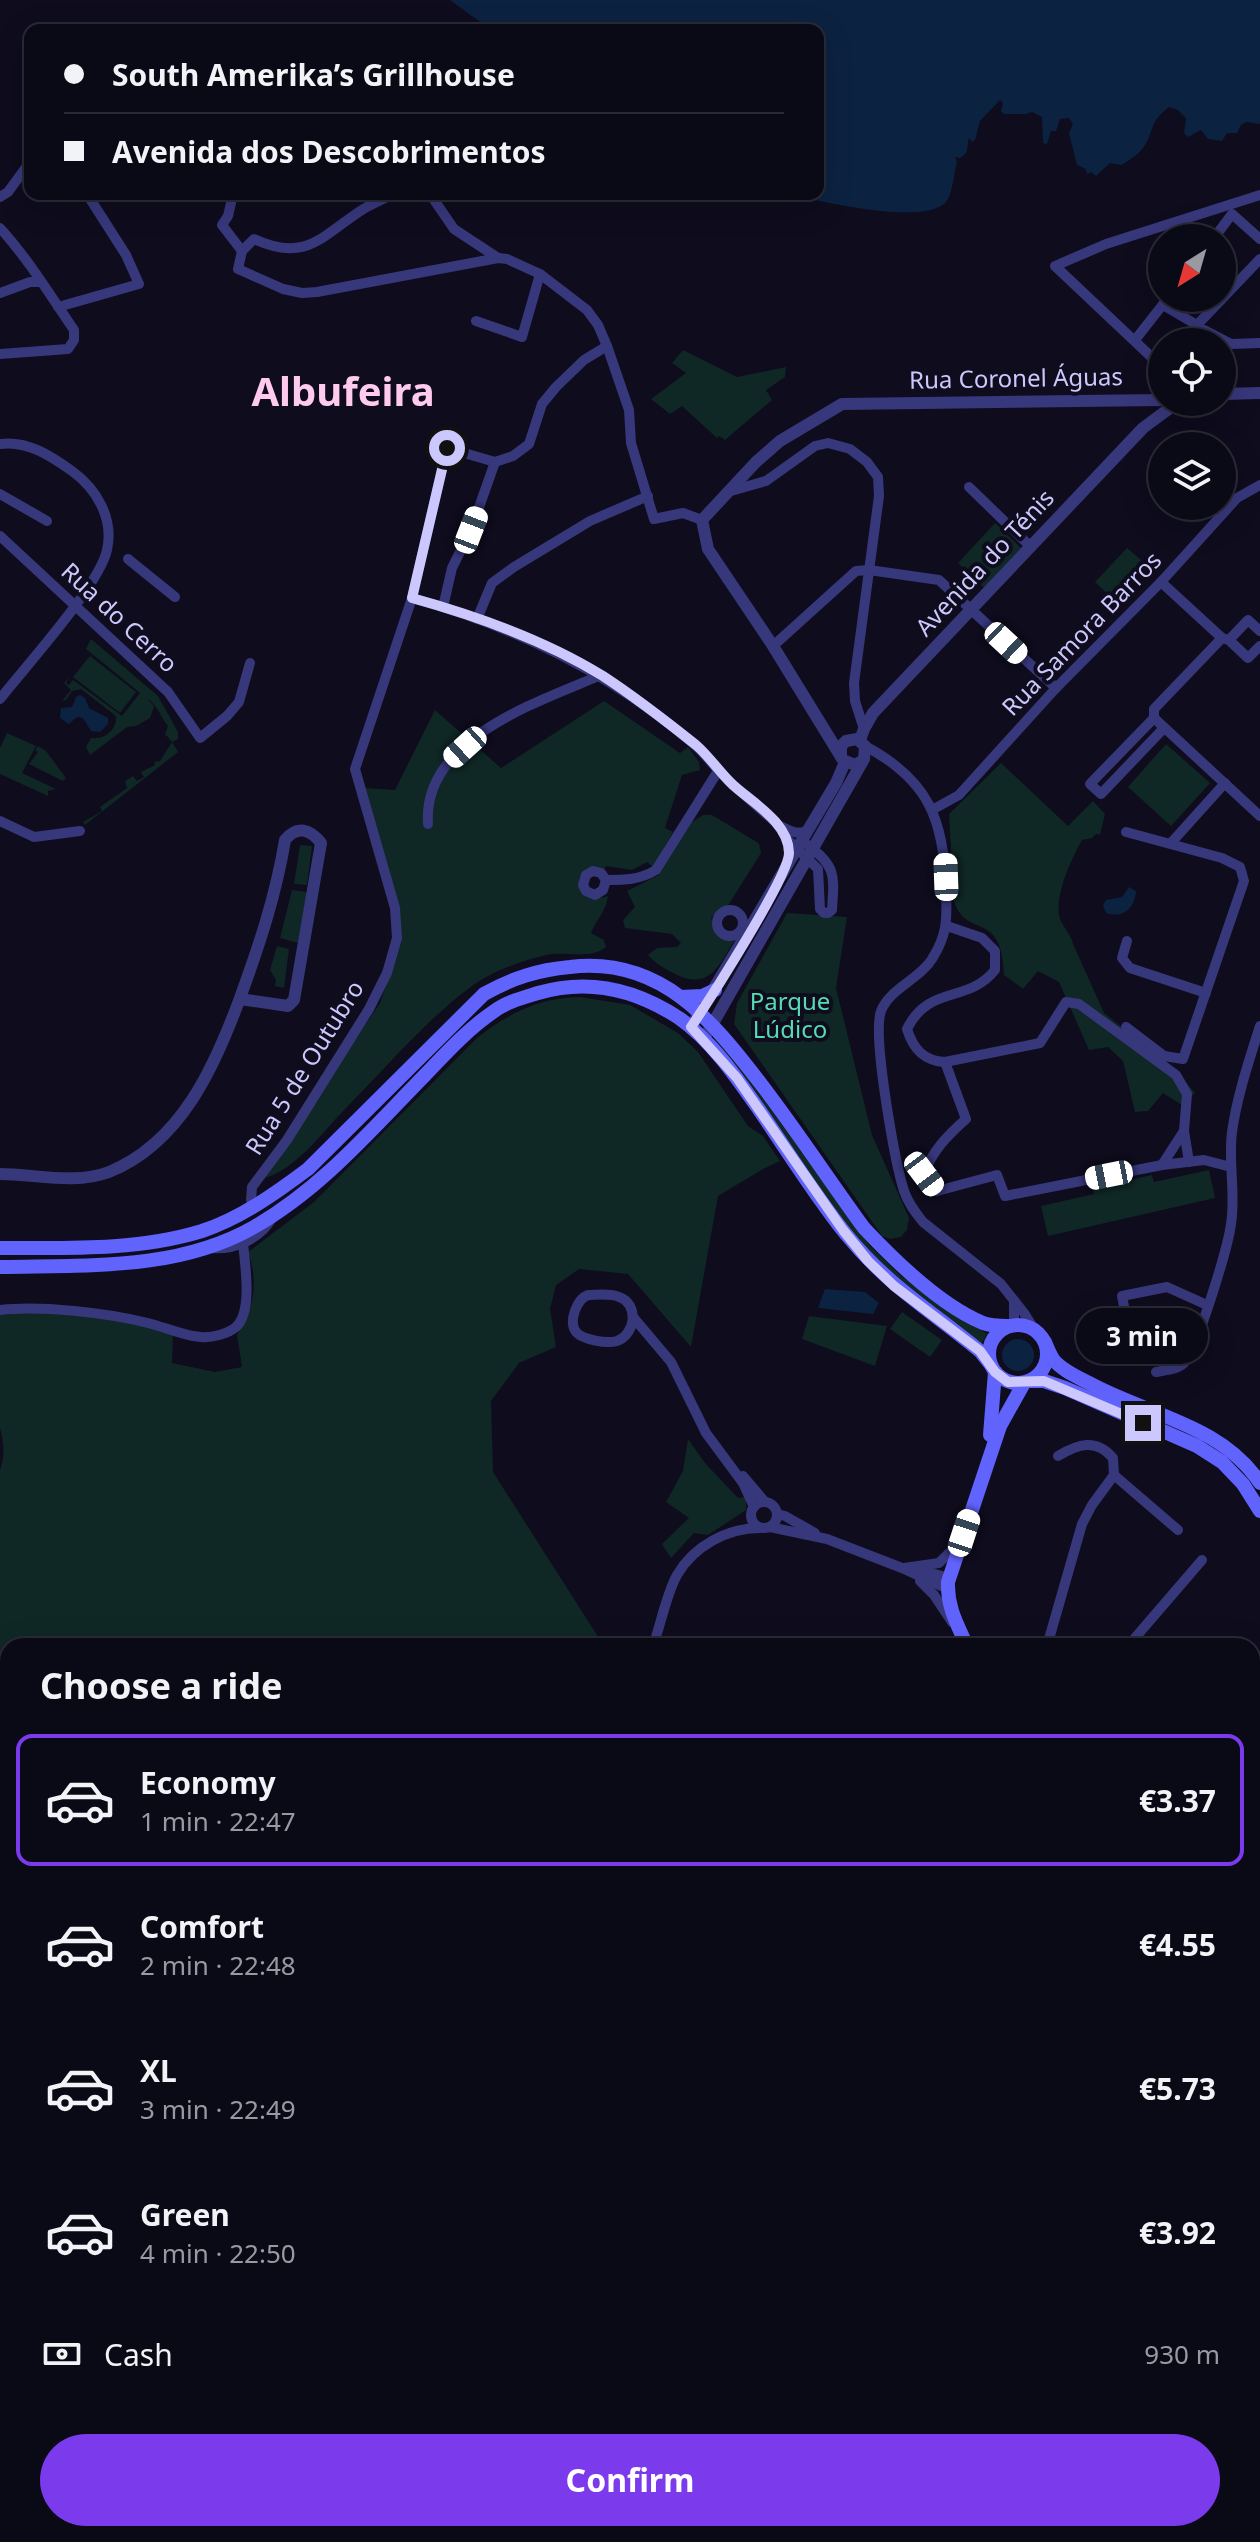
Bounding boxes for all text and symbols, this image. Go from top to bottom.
text: South Amerika’s Grillhouse [112,54,515,95]
text: Avenida dos Descobrimentos [112,131,546,172]
north arrow [1148,224,1236,312]
map controls [1148,224,1236,520]
button: locate [1148,328,1236,416]
street label: Rua Coronel Águas [909,359,1123,396]
district label: Albufeira [251,363,435,418]
route start [429,430,465,466]
button: layers [1148,432,1236,520]
street label: Avenida do Ténis [907,481,1061,643]
car [451,503,491,557]
street label: Rua Samora Barros [994,544,1168,722]
street label: Rua do Cerro [55,555,185,679]
car [980,618,1032,668]
car [439,722,491,772]
car [933,853,959,901]
street label: Rua 5 de Outubro [237,974,371,1161]
park label: Parque Lúdico [750,984,830,1045]
car [900,1148,948,1200]
car [1083,1159,1135,1191]
callout: 3 min [1077,1307,1209,1363]
text: 3 min [1106,1318,1178,1354]
route end [1125,1405,1161,1441]
car [945,1506,983,1560]
text: Choose a ride [40,1661,282,1710]
text: Economy [140,1762,276,1803]
icon: car [44,1764,116,1836]
text: €3.37 [1139,1780,1216,1821]
text: 1 min · 22:47 [140,1803,296,1839]
text: Comfort [140,1906,264,1947]
icon: car [44,1908,116,1980]
text: €4.55 [1139,1924,1216,1965]
text: 2 min · 22:48 [140,1947,296,1983]
text: XL [140,2050,177,2091]
icon: car [44,2052,116,2124]
text: €5.73 [1139,2068,1216,2109]
text: 3 min · 22:49 [140,2091,296,2127]
text: Green [140,2194,230,2235]
icon: car [44,2196,116,2268]
text: €3.92 [1139,2212,1216,2253]
text: 4 min · 22:50 [140,2235,296,2271]
icon: cash [40,2332,84,2376]
text: Cash [104,2334,173,2375]
text: 930 m [1144,2336,1220,2372]
button: Confirm [40,2434,1220,2526]

